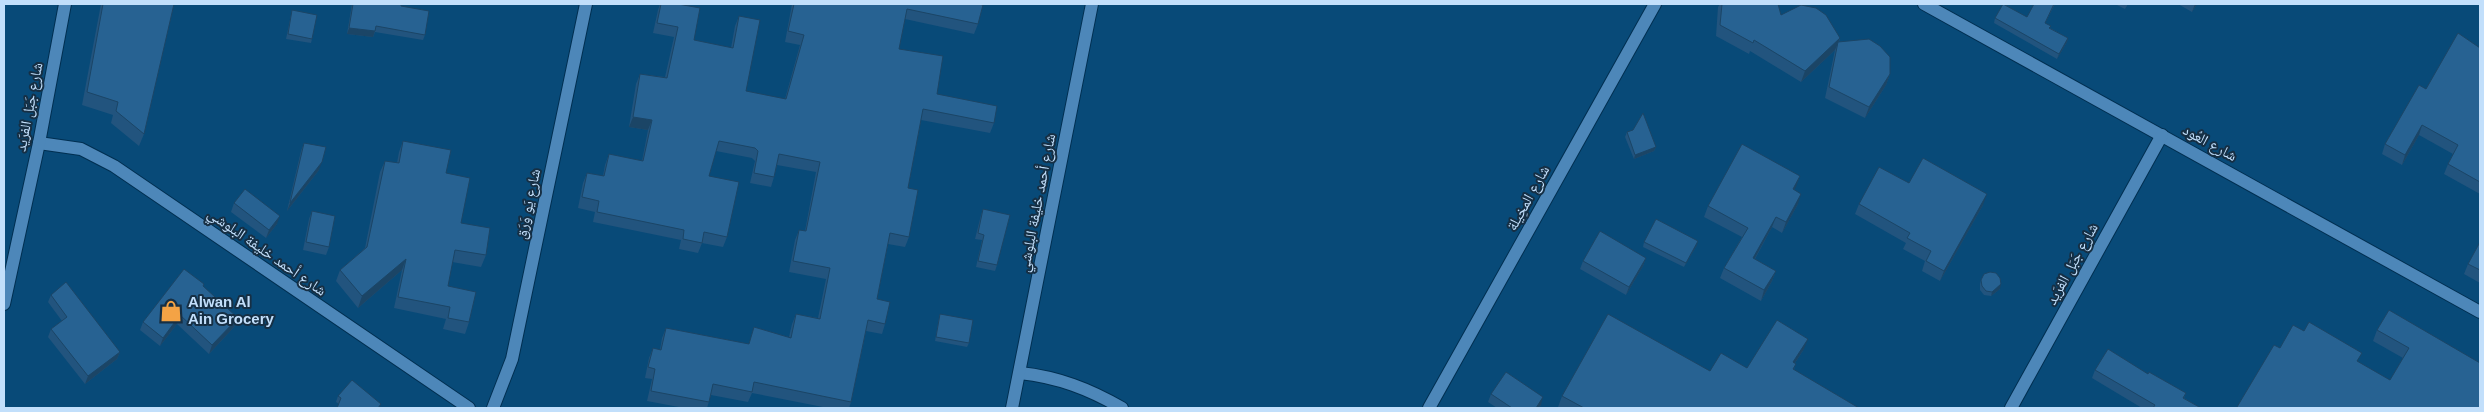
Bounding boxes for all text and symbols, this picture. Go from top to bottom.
street label: شارع جَبَل الفرَيد [12,61,47,153]
street label: شارع العُود [2179,121,2240,166]
street label: شارع أحمد خليفة البلوشي [1015,132,1062,274]
street label: شارع المخِيلة [1503,162,1554,234]
street label: شارع يَو وَرَق [512,167,545,241]
street label: شارع أحمد خليفة البلوشي [203,204,330,302]
street label: شارع جَبَل الفرَيد [2042,220,2103,308]
place label: Alwan Al Ain Grocery [188,293,275,327]
shop icon: Alwan Al Ain Grocery [158,298,184,324]

